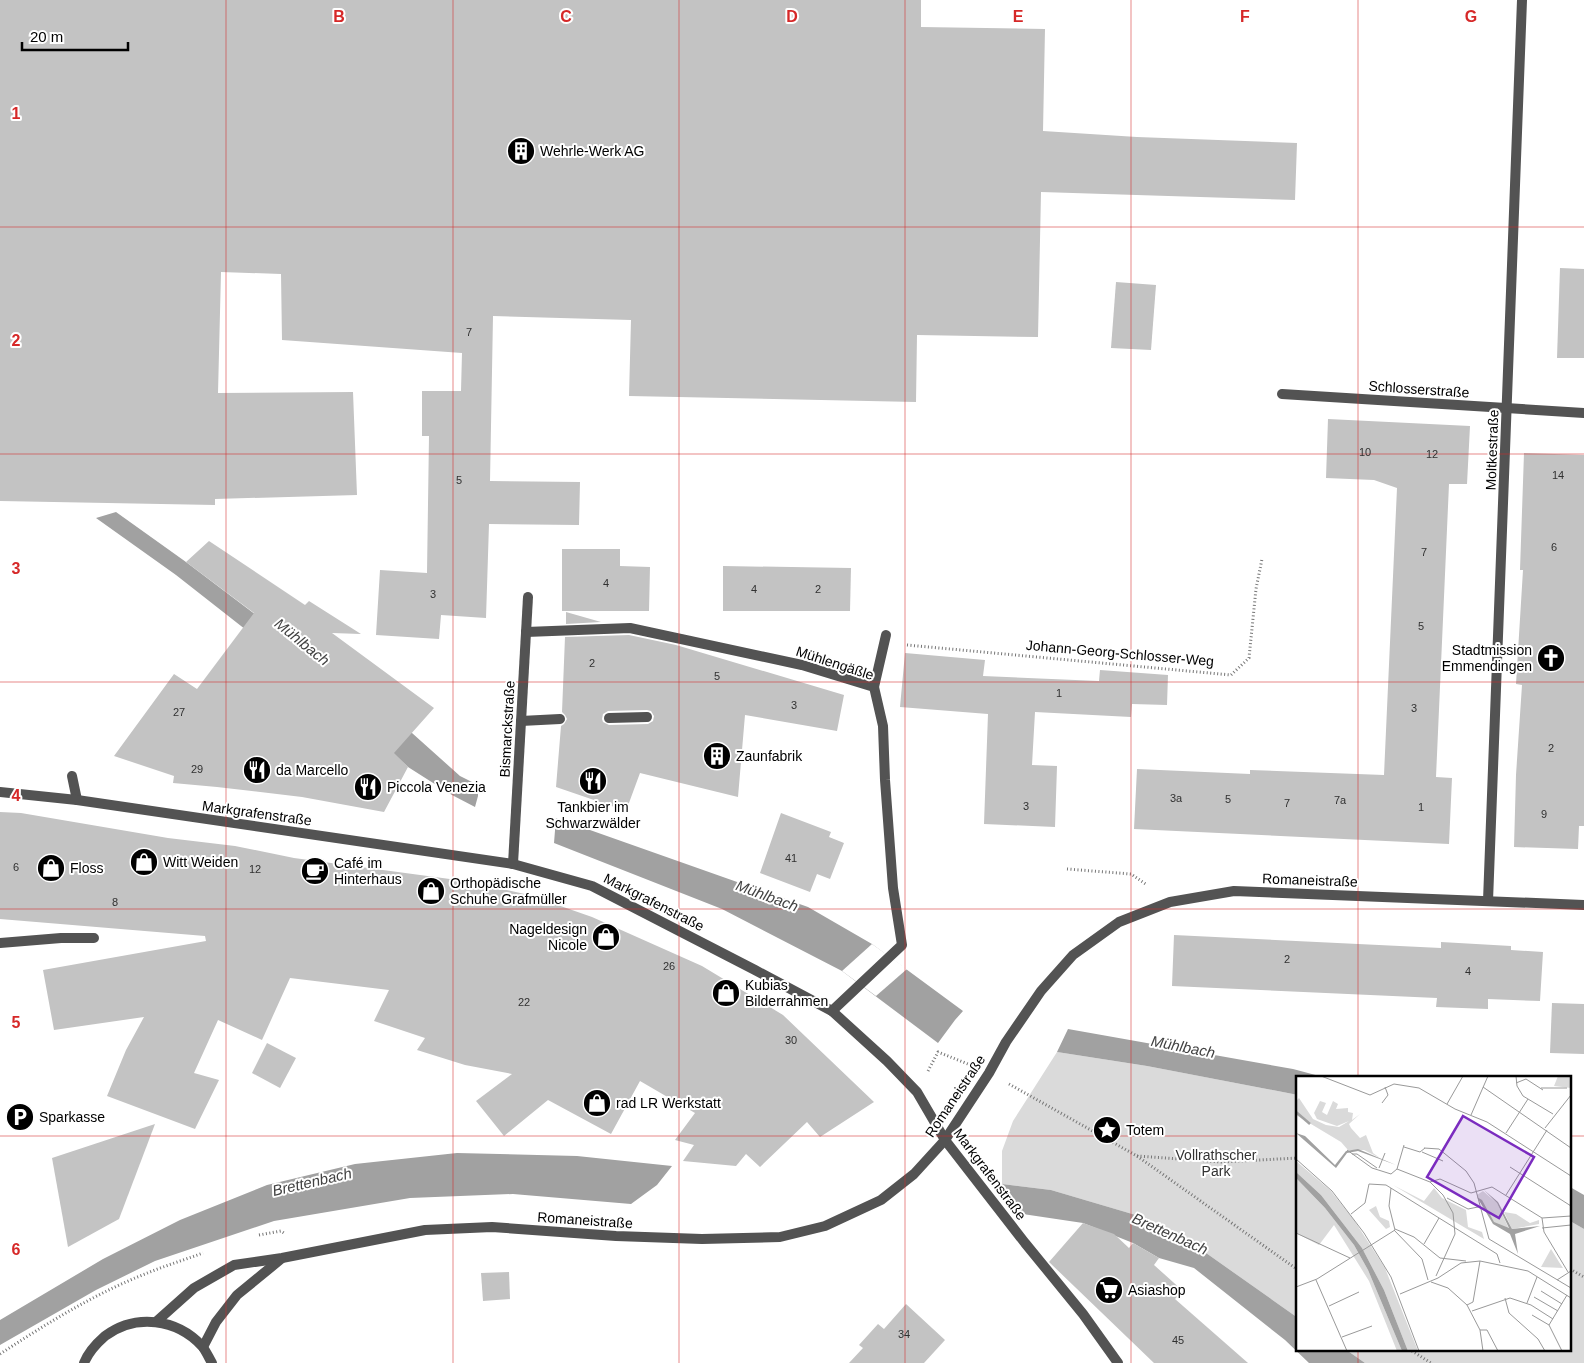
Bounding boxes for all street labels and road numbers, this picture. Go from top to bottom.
street label: Schlosserstraße [1368,377,1470,401]
street label: Moltkestraße [1483,409,1501,491]
street label: Johann-Georg-Schlosser-Weg [1025,637,1215,669]
street label: Mühlengäßle [794,643,876,683]
street label: Bismarckstraße [496,680,518,778]
street label: Markgrafenstraße [201,797,313,829]
street label: Markgrafenstraße [601,870,707,934]
street label: Romaneistraße [1262,870,1358,890]
street label: Romaneistraße [922,1052,989,1140]
street label: Markgrafenstraße [950,1125,1030,1223]
street label: Romaneistraße [537,1209,634,1231]

